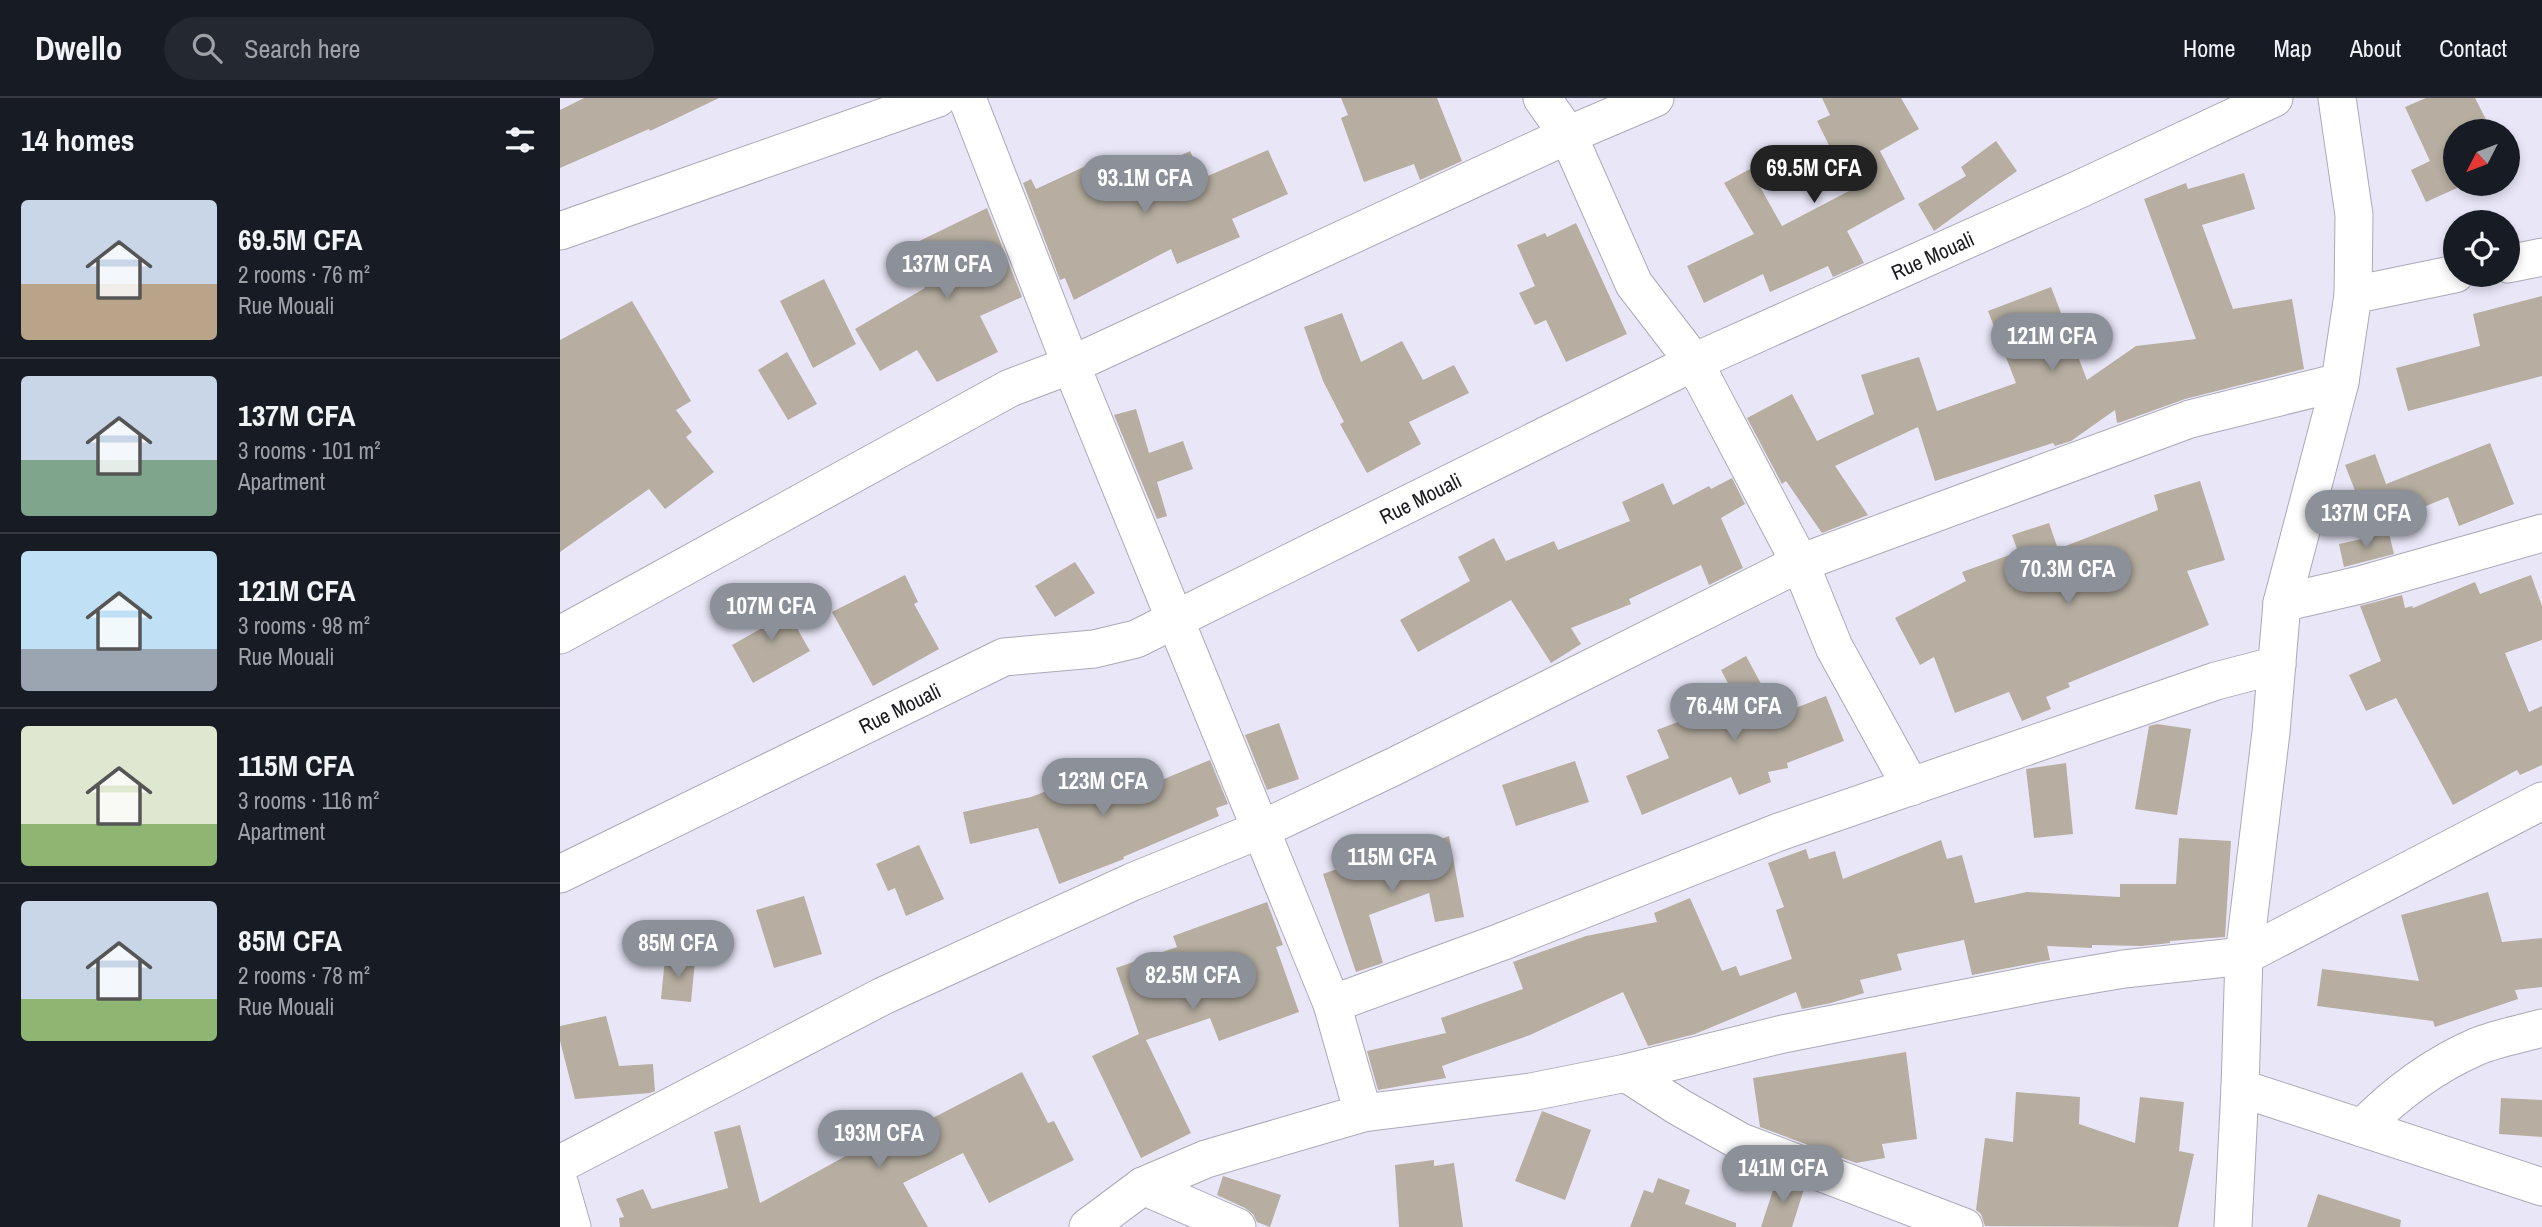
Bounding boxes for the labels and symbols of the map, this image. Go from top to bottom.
north arrow [2443,119,2520,196]
pin: 69.5M CFA [1734,146,1894,205]
pin: 93.1M CFA [1065,156,1225,215]
street label: Rue Mouali [1886,224,1979,286]
pin: 137M CFA [875,242,1019,301]
pin: 121M CFA [1980,314,2124,373]
street label: Rue Mouali [1374,465,1466,530]
pin: 137M CFA [2294,490,2438,550]
pin: 70.3M CFA [1988,546,2148,606]
pin: 107M CFA [699,584,843,643]
street label: Rue Mouali [854,676,946,740]
pin: 76.4M CFA [1654,684,1814,743]
pin: 123M CFA [1031,758,1175,818]
pin: 115M CFA [1320,834,1464,894]
pin: 85M CFA [613,920,743,980]
pin: 82.5M CFA [1113,953,1273,1012]
pin: 193M CFA [807,1110,951,1170]
pin: 141M CFA [1711,1146,1855,1205]

